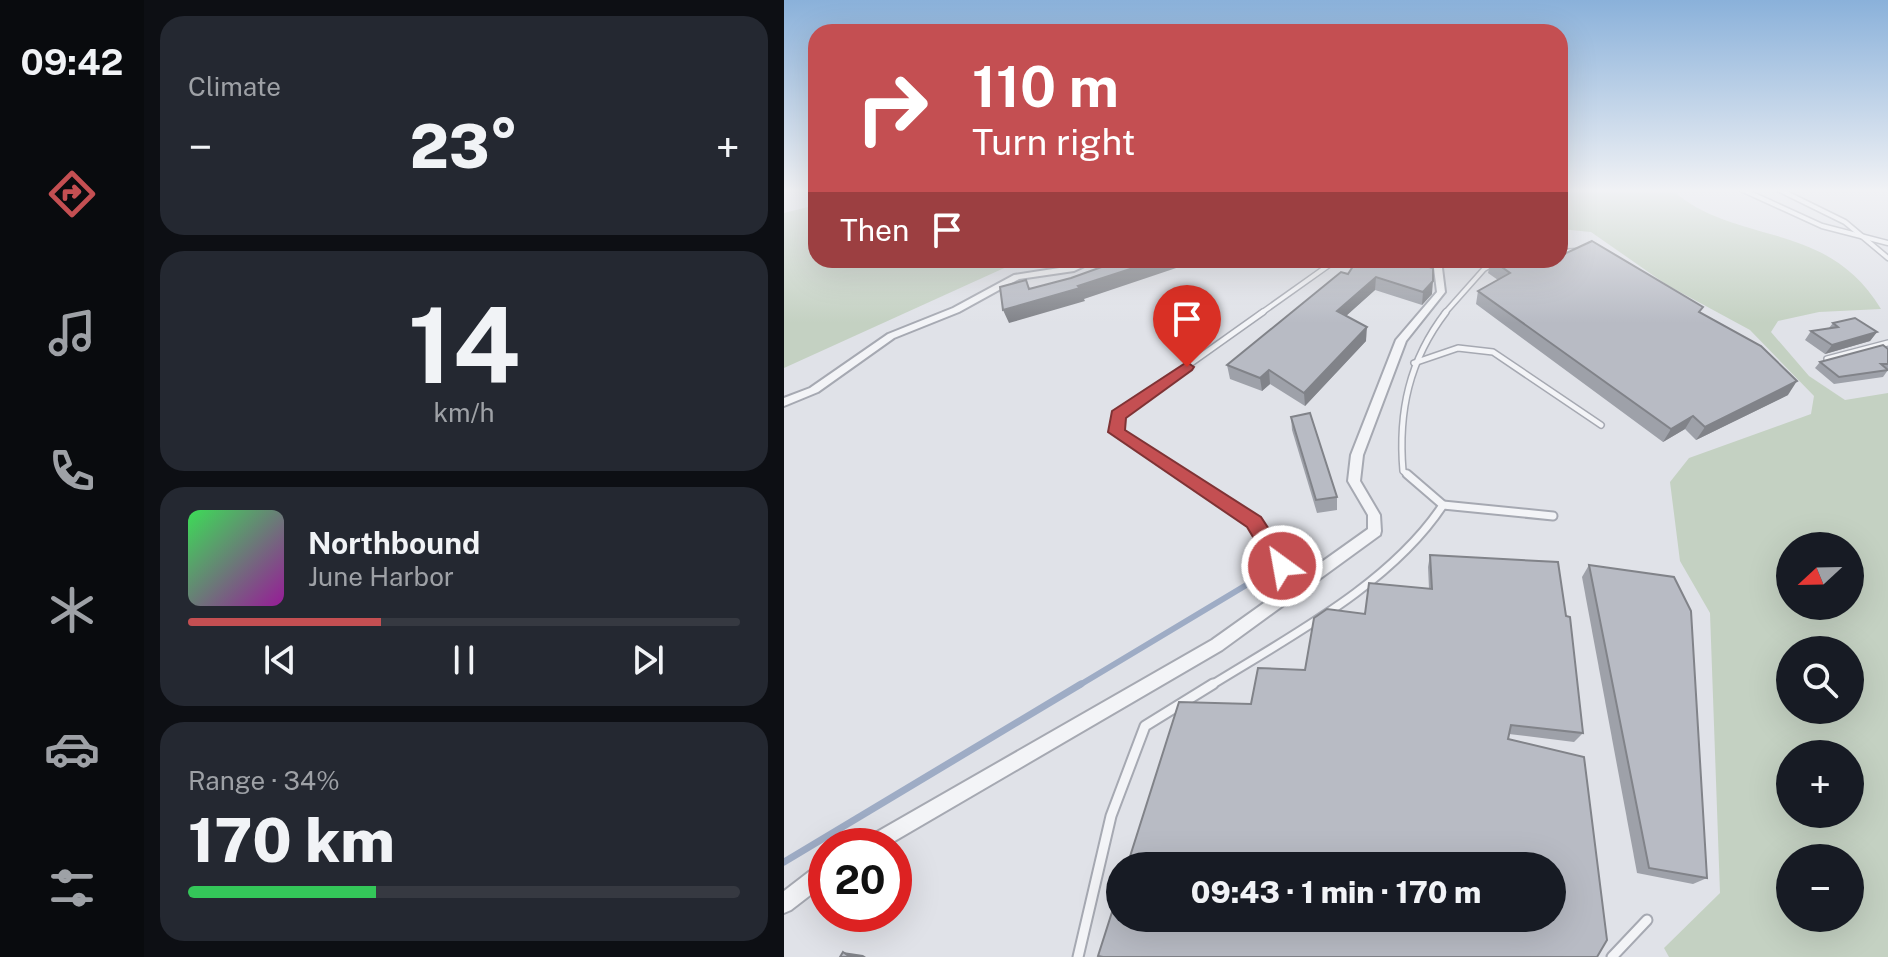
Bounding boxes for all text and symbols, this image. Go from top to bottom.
text: 09:42 [21,41,123,83]
text: 110 m [972,54,1119,120]
icon: right [840,56,944,160]
text: Climate [188,71,281,102]
text: 23° [410,111,518,182]
text: − [188,121,212,173]
text: + [716,121,740,173]
text: Turn right [972,121,1135,163]
icon: directions [44,166,100,222]
icon: arrive [925,208,969,252]
text: Then [840,212,909,248]
text: 14 [408,284,520,406]
pin [1153,285,1221,367]
icon: arrive [1165,297,1209,341]
icon: music [44,305,100,361]
text: km/h [433,397,495,428]
icon: phone [44,443,100,499]
position arrow [1240,524,1324,608]
text: Northbound [308,525,480,561]
north arrow [1776,532,1864,620]
map controls [1776,532,1864,932]
text: June Harbor [308,561,454,592]
icon: climate [44,582,100,638]
button: search [1776,636,1864,724]
icon: previous [258,638,302,682]
icon: pause [442,638,486,682]
icon: next [626,638,670,682]
icon: car [44,721,100,777]
button: + [1776,740,1864,828]
text: Range · 34% [188,765,340,796]
text: 170 km [188,805,395,876]
speed limit sign: 20 [808,828,912,932]
button: − [1776,844,1864,932]
icon: filters [44,860,100,916]
text: 09:43 · 1 min · 170 m [1191,874,1481,910]

